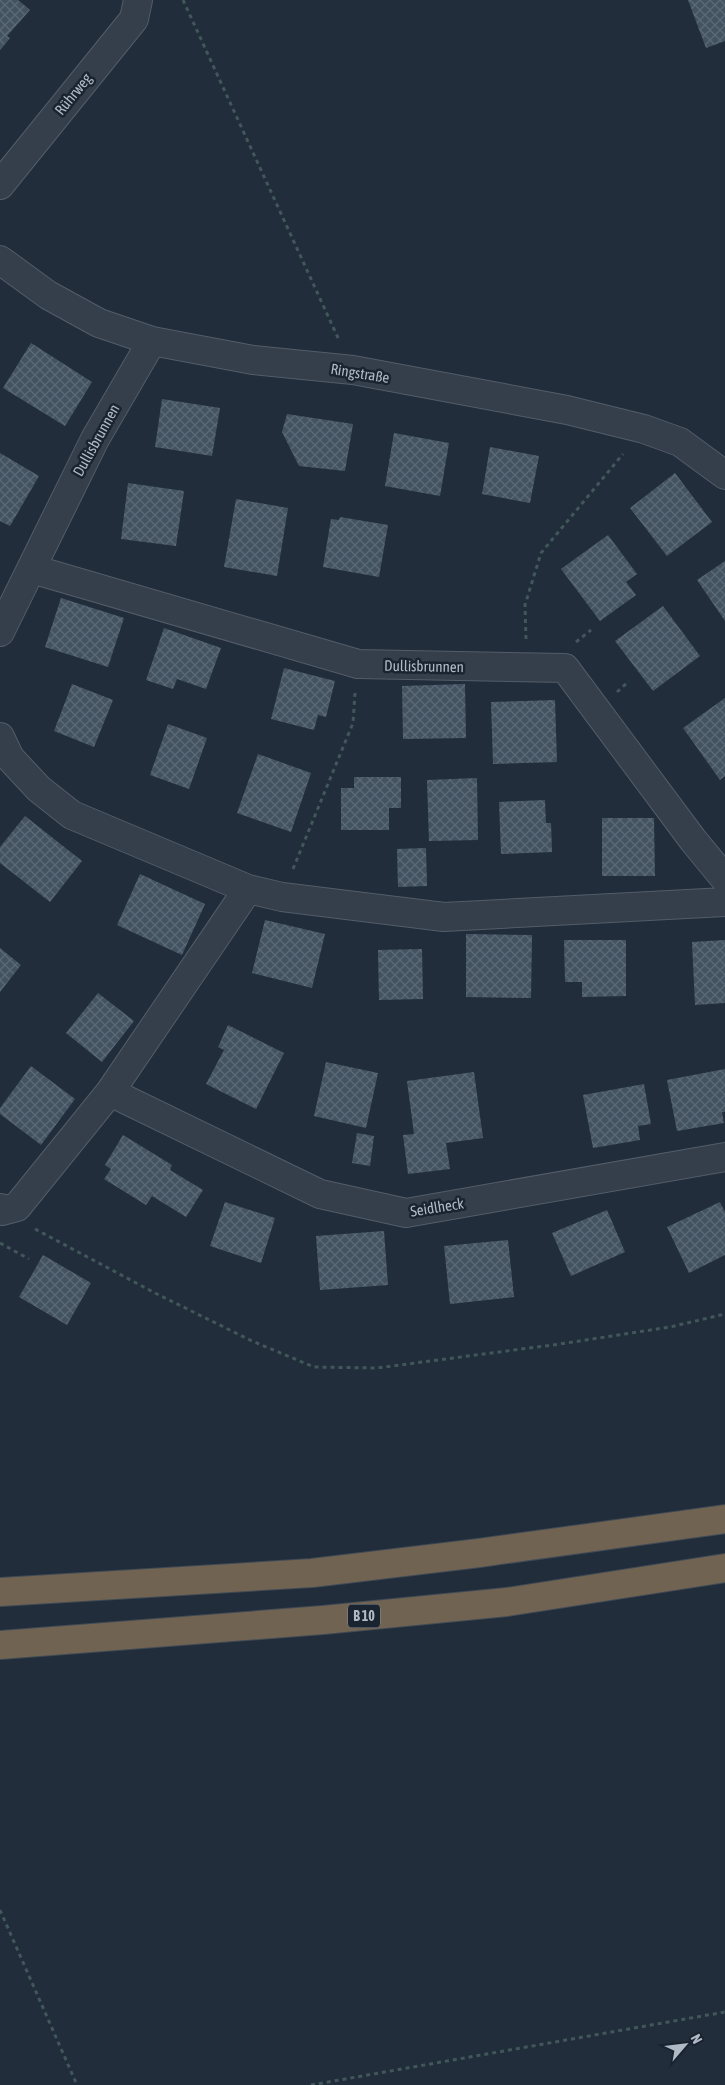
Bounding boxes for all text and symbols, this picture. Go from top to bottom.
street label: Rührweg [51,69,95,118]
street label: Ringstraße [329,360,391,386]
street label: Dullisbrunnen [69,401,123,479]
street label: Dullisbrunnen [384,657,464,675]
street label: Seidlheck [409,1194,465,1220]
road number: B 10 [348,1604,380,1628]
north arrow [660,2020,710,2070]
text: N [687,2031,705,2046]

